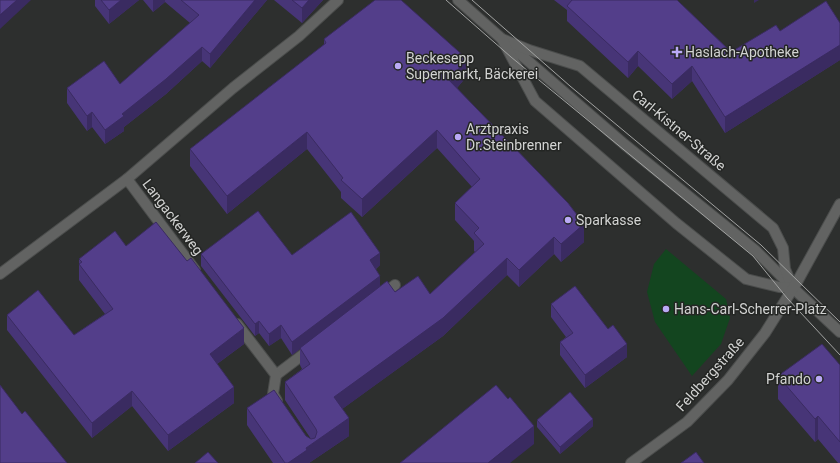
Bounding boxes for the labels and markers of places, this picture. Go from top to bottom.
place label: Haslach-Apotheke [685,44,799,60]
marker: Haslach-Apotheke [672,47,682,57]
place label: Beckesepp Supermarkt, Bäckerei [406,50,538,82]
marker: Beckesepp Supermarkt, Bäckerei [393,61,403,71]
place label: Arztpraxis Dr.Steinbrenner [466,121,562,153]
marker: Arztpraxis Dr.Steinbrenner [453,132,463,142]
place label: Sparkasse [576,212,641,228]
marker: Sparkasse [563,215,573,225]
place label: Hans-Carl-Scherrer-Platz [674,301,827,317]
marker: Hans-Carl-Scherrer-Platz [661,304,671,314]
place label: Pfando [766,371,811,387]
marker: Pfando [814,374,824,384]

